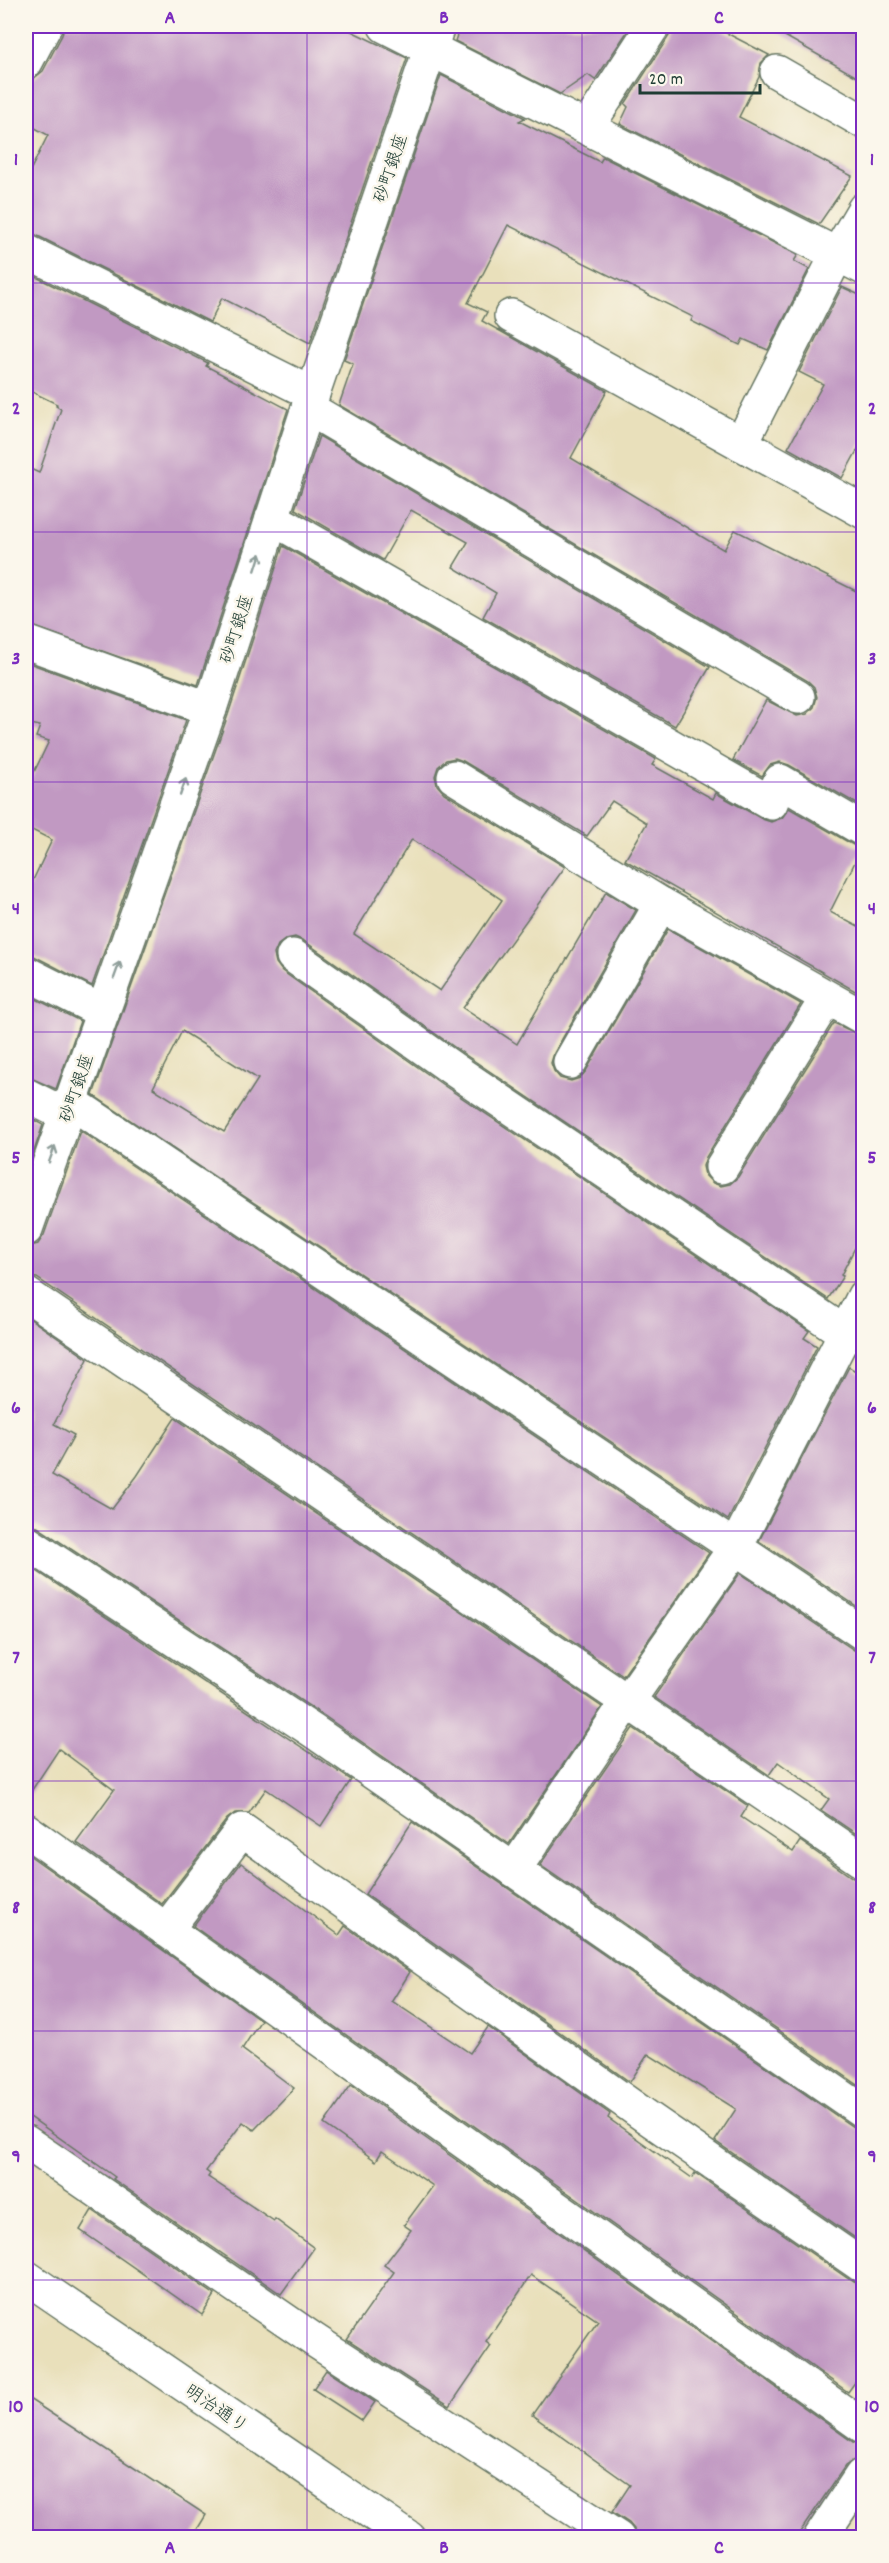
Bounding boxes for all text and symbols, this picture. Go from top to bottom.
text: A [165,5,176,33]
text: B [439,5,449,33]
text: C [714,5,724,33]
scale bar [640,57,760,95]
text: 20 m [649,68,683,93]
street label: 砂町銀座 [369,131,416,207]
text: 1 [14,147,18,175]
text: 1 [870,147,874,175]
text: 2 [12,396,20,424]
text: 2 [868,396,876,424]
one-way arrow [253,553,264,572]
street label: 砂町銀座 [215,592,261,668]
text: 3 [12,646,20,674]
text: 3 [868,646,876,674]
one-way arrow [178,778,189,797]
text: 4 [12,896,20,924]
text: 4 [868,896,876,924]
one-way arrow [113,961,124,980]
street label: 砂町銀座 [55,1051,102,1127]
text: 5 [11,1145,21,1173]
one-way arrow [48,1145,59,1164]
text: 5 [867,1145,877,1173]
text: 6 [11,1395,21,1423]
text: 6 [867,1395,877,1423]
text: 7 [12,1645,20,1673]
text: 7 [868,1645,876,1673]
text: 8 [12,1895,20,1923]
text: 8 [868,1895,876,1923]
text: 9 [11,2144,21,2172]
text: 9 [867,2144,877,2172]
street label: 明治通り [179,2380,252,2441]
text: 10 [8,2394,24,2422]
text: 10 [864,2394,880,2422]
text: A [165,2535,176,2563]
text: B [439,2535,449,2563]
text: C [714,2535,724,2563]

